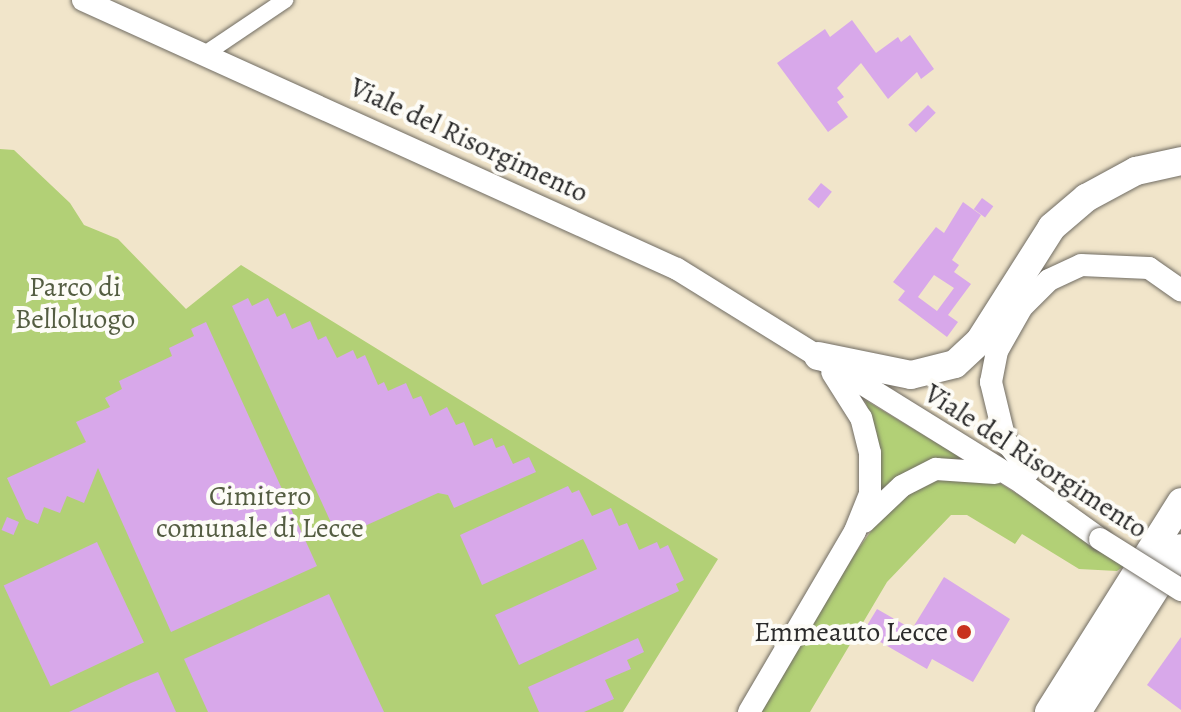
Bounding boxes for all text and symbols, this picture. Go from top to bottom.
street label: Viale del Risorgimento [345,70,593,210]
park label: Parco di Belloluogo [15,270,135,336]
street label: Viale del Risorgimento [918,376,1154,546]
park label: Cimitero comunale di Lecce [156,479,364,545]
place label: Emmeauto Lecce [754,615,948,649]
marker: Emmeauto Lecce [955,623,973,641]

